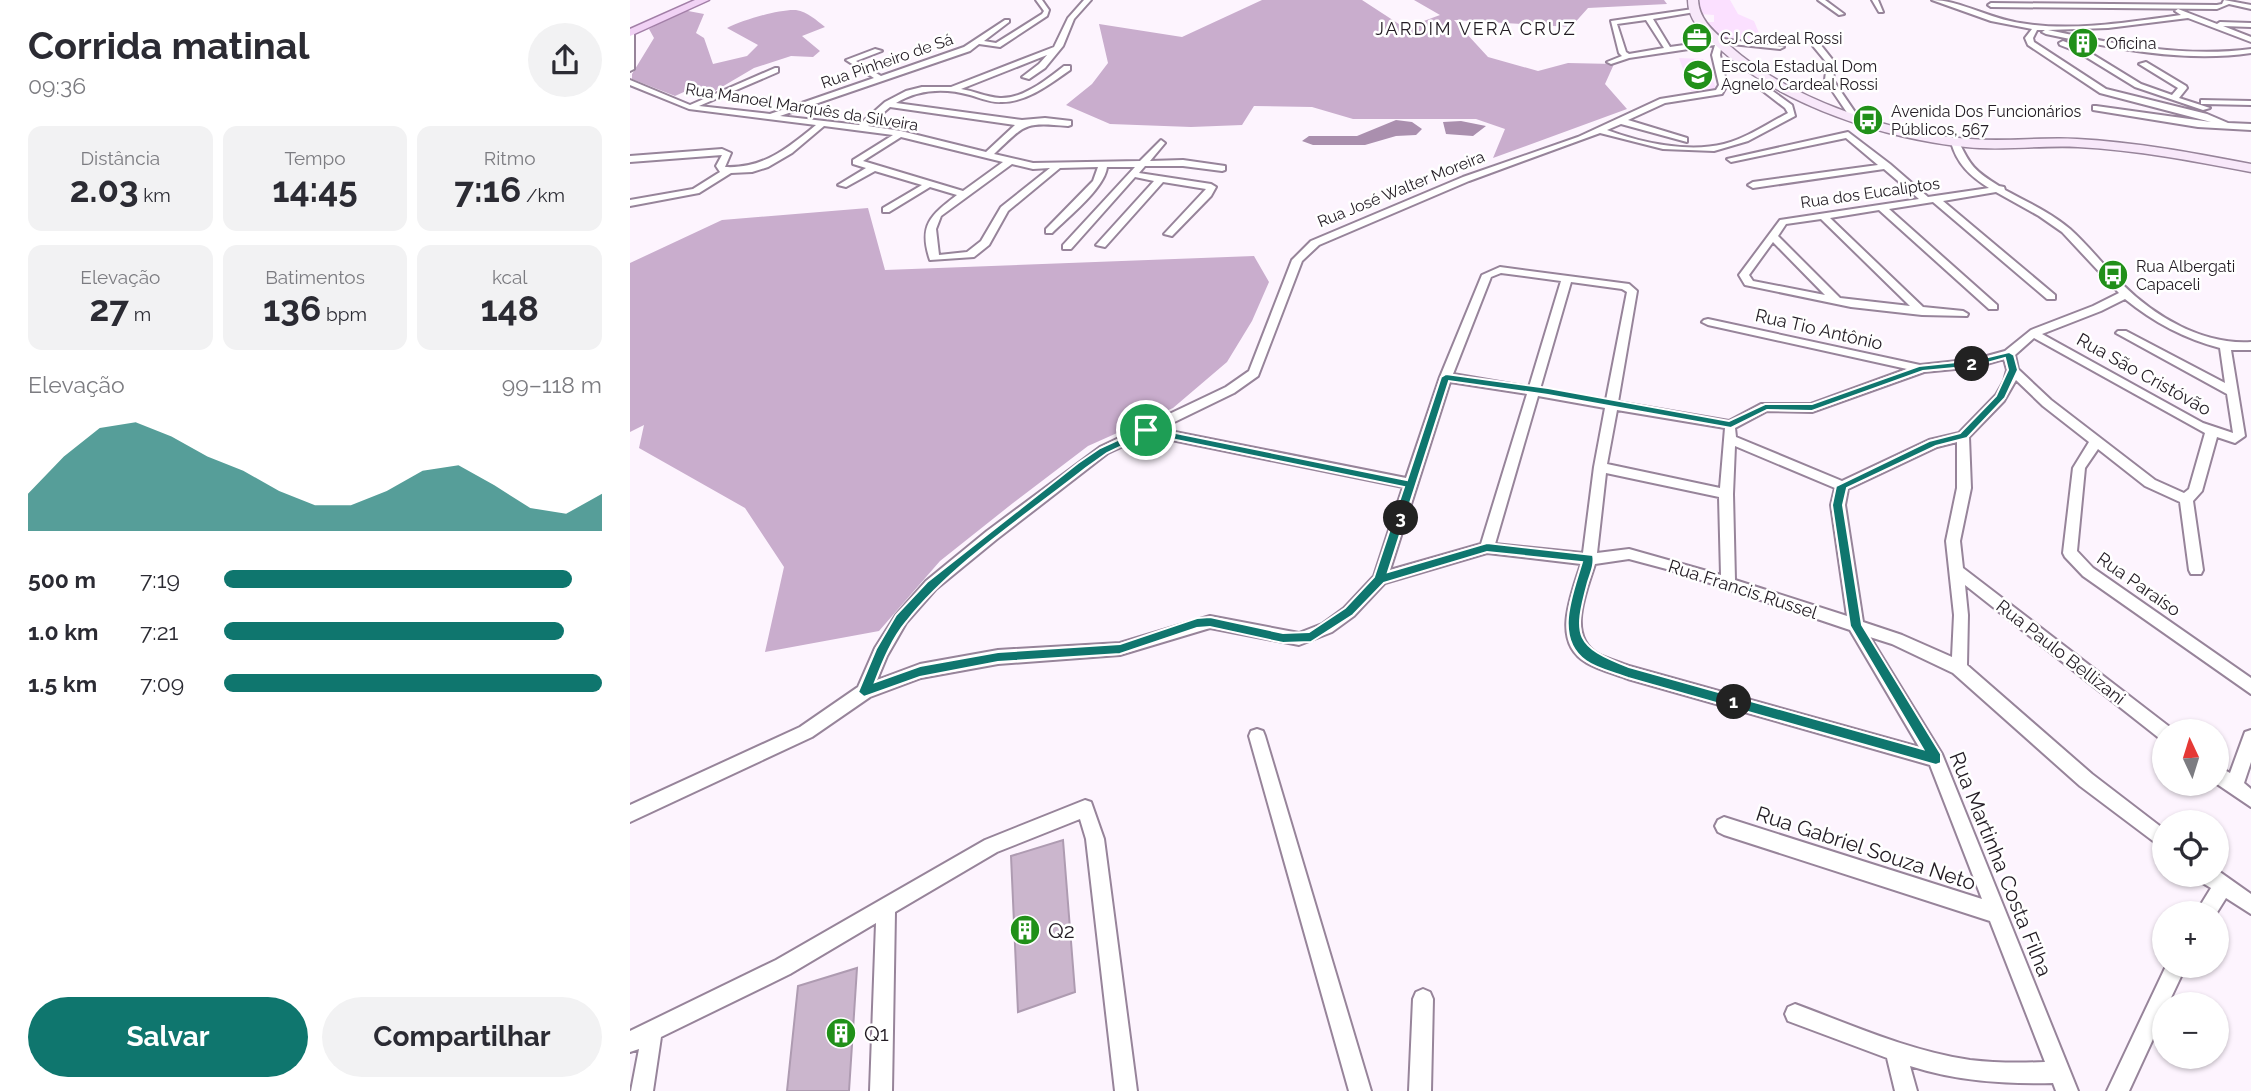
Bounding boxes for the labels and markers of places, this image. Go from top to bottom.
office icon: CJ Cardeal Rossi [1680,21,1714,55]
building icon: Oficina [2066,26,2100,60]
place label: CJ Cardeal Rossi [1720,29,1843,48]
place label: Oficina [2106,34,2156,53]
place label: Escola Estadual Dom Agnelo Cardeal Rossi [1721,57,1878,94]
school or university icon: Escola Estadual Dom Agnelo Cardeal Rossi [1681,58,1715,92]
place label: Avenida Dos Funcionários Públicos, 567 [1891,102,2081,139]
bus stop icon: Avenida Dos Funcionários Públicos, 567 [1851,103,1885,137]
place label: Rua Albergati Capaceli [2136,257,2235,294]
bus stop icon: Rua Albergati Capaceli [2096,258,2130,292]
pin: 2 [1954,346,1990,382]
pin [1116,400,1176,460]
pin: 3 [1384,500,1418,536]
pin: 1 [1716,684,1752,720]
building icon: Q2 [1008,913,1042,947]
place label: Q2 [1048,918,1075,943]
building icon: Q1 [824,1016,858,1050]
place label: Q1 [864,1021,889,1046]

